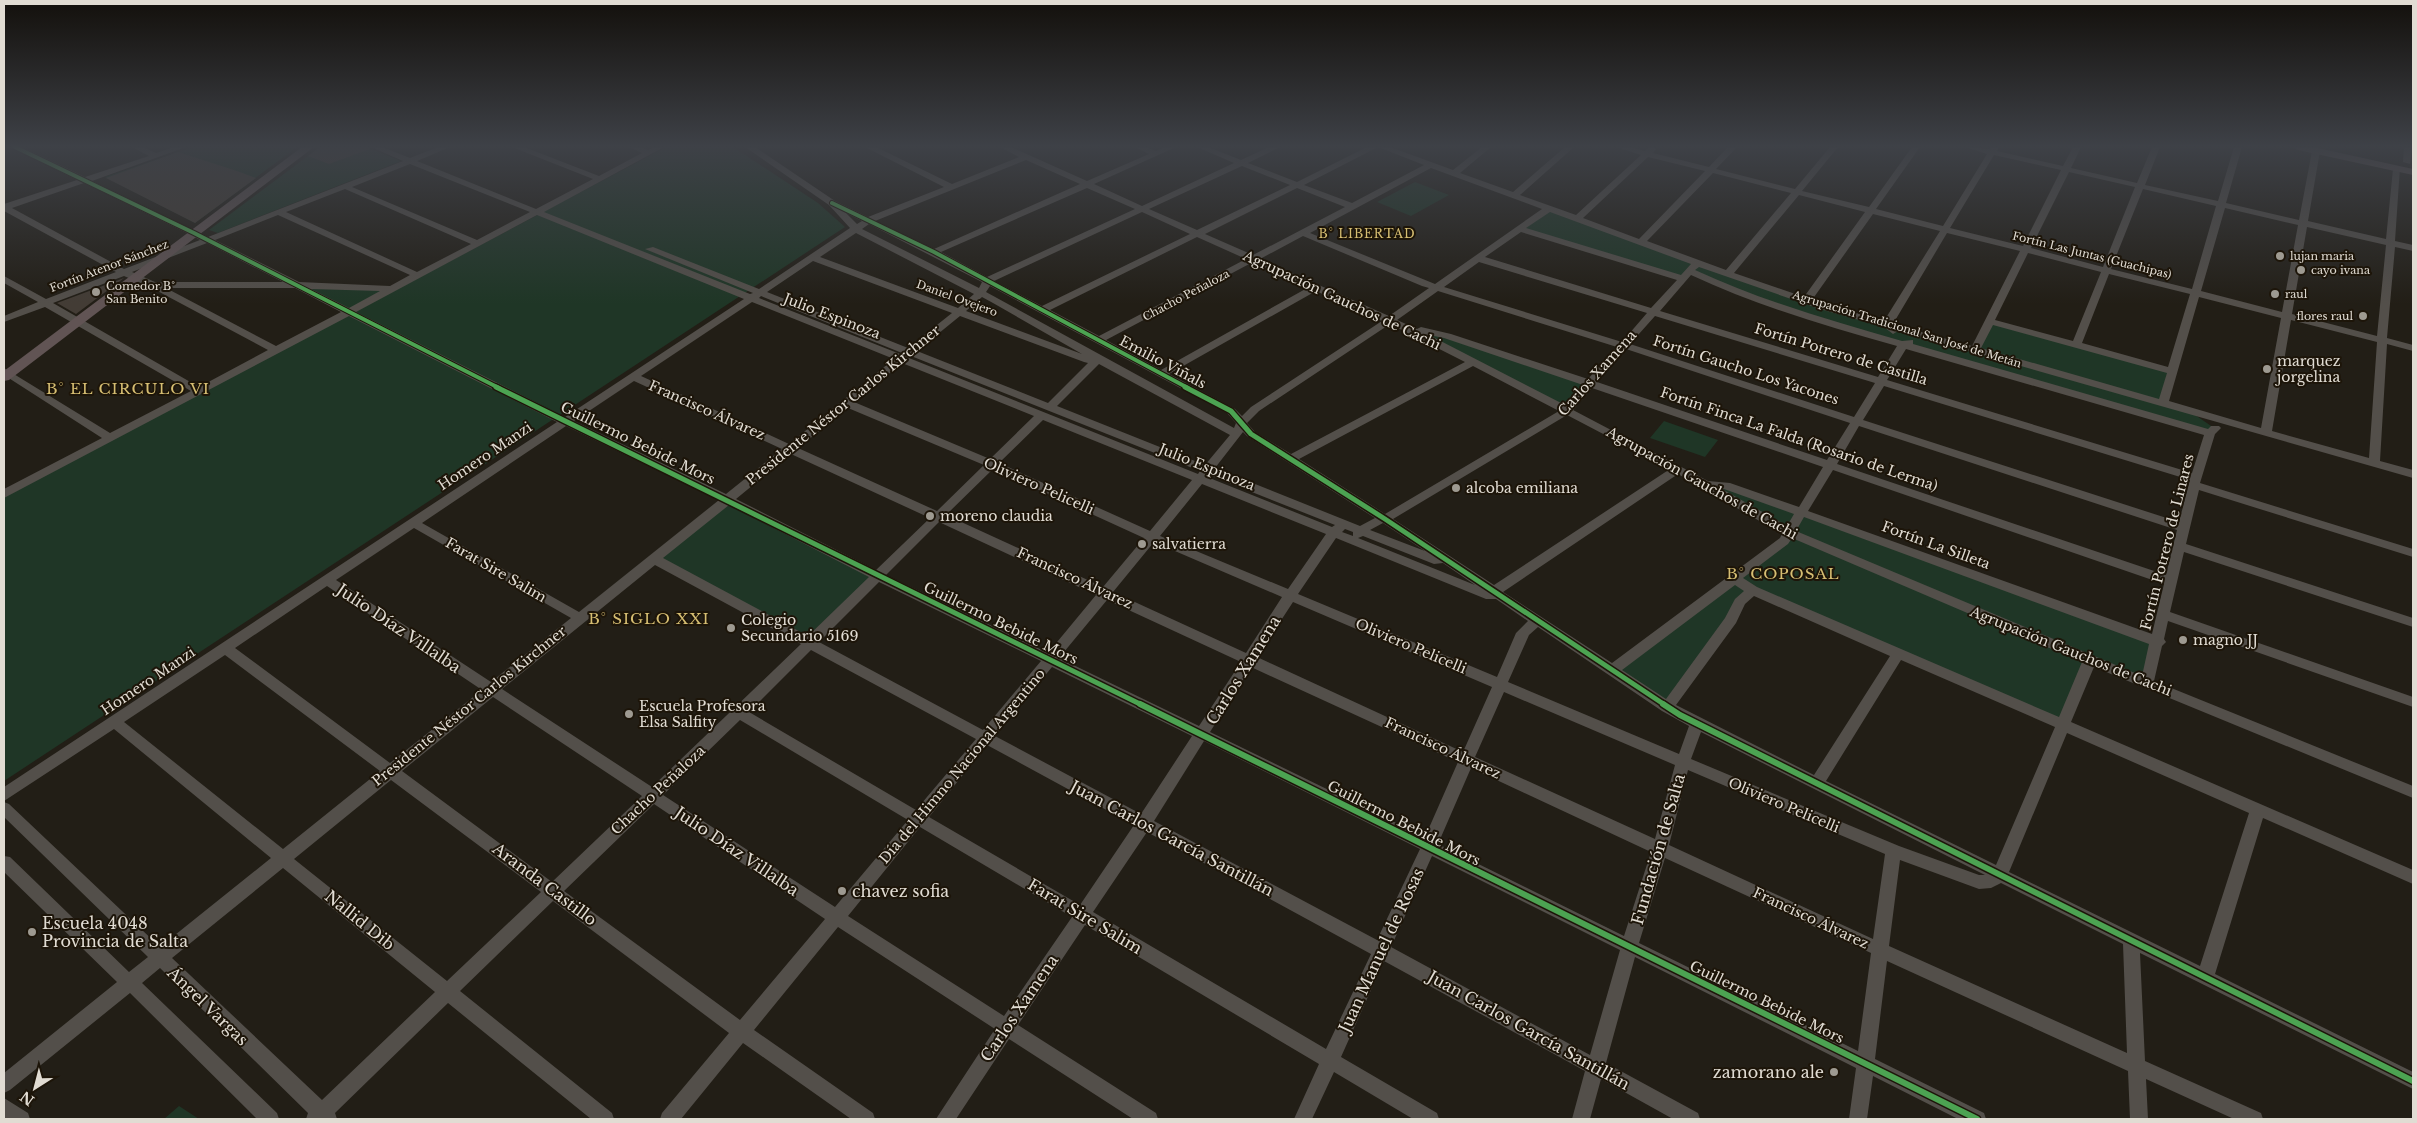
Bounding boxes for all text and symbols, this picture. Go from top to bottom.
district label: B° LIBERTAD [1318,226,1416,241]
street label: Fortín Las Juntas (Guachipas) [2011,228,2173,282]
street label: Fortín Atenor Sánchez [48,237,170,295]
street label: Agrupación Gauchos de Cachi [1239,246,1444,354]
place label: lujan maria [2290,249,2355,263]
marker: lujan maria [2274,250,2286,262]
place label: cayo ivana [2311,263,2371,277]
marker: cayo ivana [2295,264,2307,276]
street label: Chacho Peñaloza [1140,266,1233,324]
street label: Daniel Ovejero [915,277,999,319]
place label: Comedor B° San Benito [106,279,175,306]
marker: Comedor B° San Benito [90,286,102,298]
street label: Agrupación Tradicional San José de Metán [1790,287,2024,371]
place label: raul [2285,287,2308,301]
marker: raul [2269,288,2281,300]
street label: Julio Espinoza [779,289,883,343]
place label: flores raul [2296,309,2353,323]
marker: flores raul [2357,310,2369,322]
street label: Fortín Potrero de Castilla [1752,319,1930,389]
street label: Presidente Néstor Carlos Kirchner [742,321,944,489]
street label: Carlos Xamena [1554,326,1640,420]
street label: Fortín Gaucho Los Yacones [1651,331,1841,409]
street label: Emilio Viñals [1116,332,1210,392]
place label: marquez jorgelina [2275,352,2341,386]
marker: marquez jorgelina [2261,363,2273,375]
street label: Francisco Álvarez [646,376,768,444]
district label: B° EL CIRCULO VI [46,379,210,398]
street label: Fortín Finca La Falda (Rosario de Lerma) [1658,383,1940,495]
street label: Guillermo Bebide Mors [558,398,718,488]
street label: Homero Manzi [434,418,536,494]
street label: Agrupación Gauchos de Cachi [1602,422,1801,543]
street label: Julio Espinoza [1154,439,1258,495]
street label: Fortín Potrero de Linares [2136,452,2198,632]
street label: Oliviero Pelicelli [981,454,1097,519]
place label: alcoba emiliana [1466,479,1578,497]
marker: alcoba emiliana [1450,482,1462,494]
place label: moreno claudia [940,507,1053,525]
marker: moreno claudia [924,510,936,522]
street label: Fortín La Silleta [1879,517,1993,573]
street label: Farat Sire Salim [442,534,550,606]
place label: salvatierra [1152,535,1226,553]
marker: salvatierra [1136,538,1148,550]
street label: Francisco Álvarez [1014,543,1136,613]
district label: B° COPOSAL [1726,564,1840,583]
street label: Julio Díaz Villalba [331,578,465,677]
street label: Guillermo Bebide Mors [921,578,1081,668]
street label: Agrupación Gauchos de Cachi [1967,602,2175,700]
district label: B° SIGLO XXI [588,609,710,628]
place label: Colegio Secundario 5169 [741,611,859,645]
street label: Carlos Xamena [1201,612,1285,728]
street label: Oliviero Pelicelli [1353,614,1470,678]
street label: Presidente Néstor Carlos Kirchner [368,622,570,790]
marker: Colegio Secundario 5169 [725,622,737,634]
place label: magno JJ [2193,631,2258,649]
marker: magno JJ [2177,634,2189,646]
street label: Homero Manzi [97,643,199,719]
street label: Día del Himno Nacional Argentino [875,665,1049,867]
place label: Escuela Profesora Elsa Salfity [639,697,766,731]
marker: Escuela Profesora Elsa Salfity [623,708,635,720]
street label: Francisco Álvarez [1382,713,1504,783]
street label: Chacho Peñaloza [607,741,709,838]
street label: Fundación de Salta [1627,771,1689,927]
street label: Oliviero Pelicelli [1726,773,1843,837]
street label: Juan Carlos García Santillán [1065,775,1277,900]
street label: Guillermo Bebide Mors [1324,776,1484,870]
street label: Julio Díaz Villalba [669,801,803,900]
street label: Aranda Castillo [488,838,601,930]
street label: Juan Manuel de Rosas [1333,865,1428,1037]
street label: Farat Sire Salim [1024,874,1146,958]
place label: chavez sofia [852,881,949,901]
street label: Francisco Álvarez [1750,883,1872,953]
marker: chavez sofia [836,885,848,897]
street label: Nallid Dib [321,886,399,954]
place label: Escuela 4048 Provincia de Salta [42,913,188,951]
marker: Escuela 4048 Provincia de Salta [26,926,38,938]
street label: Carlos Xamena [976,951,1062,1065]
street label: Guillermo Bebide Mors [1687,957,1847,1047]
street label: Ángel Vargas [163,962,253,1049]
street label: Juan Carlos García Santillán [1423,965,1633,1094]
place label: zamorano ale [1713,1062,1824,1082]
north arrow [10,1063,60,1113]
marker: zamorano ale [1828,1066,1840,1078]
text: N [17,1087,38,1110]

